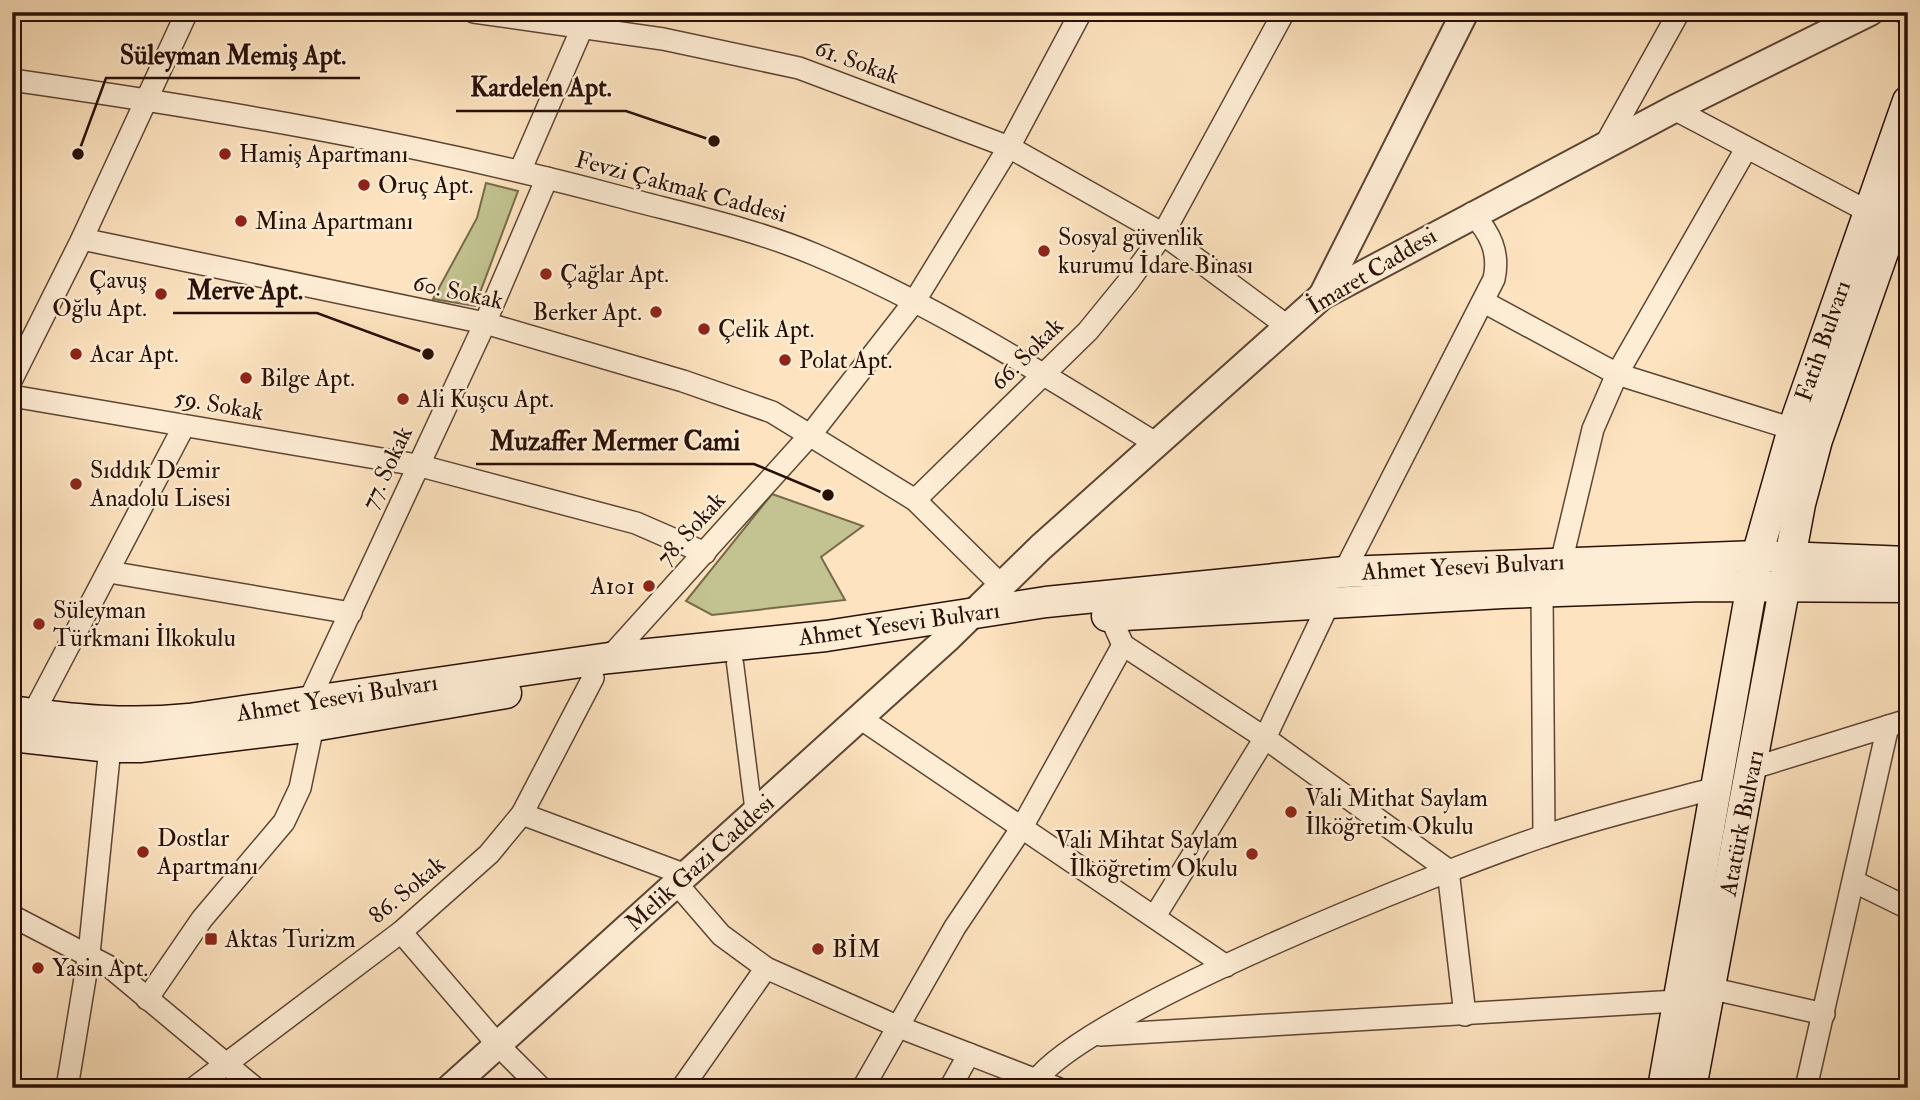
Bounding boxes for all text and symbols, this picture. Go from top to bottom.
callout: Süleyman Memiş Apt. [106,31,360,78]
street label: 61. Sokak [810,32,904,92]
text: Süleyman Memiş Apt. [120,40,346,73]
callout: Kardelen Apt. [456,64,626,111]
text: Kardelen Apt. [470,72,612,105]
place label: Hamiş Apartmanı [239,139,408,170]
street label: Fevzi Çakmak Caddesi [572,144,790,230]
marker: Hamiş Apartmanı [217,146,233,162]
place label: Oruç Apt. [378,170,473,201]
marker: Oruç Apt. [356,177,372,193]
place label: Mina Apartmanı [255,206,413,237]
marker: Mina Apartmanı [233,213,249,229]
street label: İmaret Caddesi [1301,219,1442,322]
place label: Sosyal güvenlik kurumu İdare Binası [1058,222,1253,281]
marker: Sosyal güvenlik kurumu İdare Binası [1036,243,1052,259]
place label: Çağlar Apt. [560,259,669,290]
place label: Çavuş Oğlu Apt. [52,265,147,324]
callout: Merve Apt. [173,266,317,313]
marker: Çağlar Apt. [538,266,554,282]
street label: 60. Sokak [410,267,506,317]
text: Merve Apt. [186,275,303,308]
street label: Fatih Bulvarı [1788,277,1858,405]
marker: Çavuş Oğlu Apt. [153,286,169,302]
place label: Berker Apt. [532,297,642,328]
marker: Berker Apt. [648,304,664,320]
street label: 66. Sokak [984,310,1071,397]
place label: Çelik Apt. [718,314,815,345]
marker: Çelik Apt. [696,321,712,337]
place label: Acar Apt. [89,339,179,370]
place label: Polat Apt. [799,345,892,376]
marker: Acar Apt. [68,346,84,362]
marker: Polat Apt. [777,352,793,368]
place label: Bilge Apt. [260,363,355,394]
marker: Bilge Apt. [238,370,254,386]
street label: 59. Sokak [172,382,267,428]
place label: Ali Kuşcu Apt. [416,384,554,415]
marker: Ali Kuşcu Apt. [395,391,411,407]
callout: Muzaffer Mermer Cami [476,417,754,464]
street label: 77. Sokak [354,421,420,515]
text: Muzaffer Mermer Cami [489,426,740,458]
place label: Sıddık Demir Anadolu Lisesi [89,455,231,514]
marker: Sıddık Demir Anadolu Lisesi [68,476,84,492]
street label: 78. Sokak [650,485,733,573]
street label: Ahmet Yesevi Bulvarı [1360,546,1565,588]
place label: A101 [590,571,635,602]
marker: A101 [641,578,657,594]
place label: Süleyman Türkmani İlkokulu [53,595,236,654]
street label: Ahmet Yesevi Bulvarı [795,595,1002,654]
marker: Süleyman Türkmani İlkokulu [31,616,47,632]
street label: Ahmet Yesevi Bulvarı [233,667,440,729]
street label: Atatürk Bulvarı [1712,747,1771,900]
place label: Vali Mithat Saylam İlköğretim Okulu [1305,783,1488,842]
street label: Melik Gazi Caddesi [619,788,781,938]
marker: Vali Mithat Saylam İlköğretim Okulu [1283,804,1299,820]
place label: Dostlar Apartmanı [156,823,258,882]
place label: Vali Mihtat Saylam İlköğretim Okulu [1055,825,1238,884]
marker: Dostlar Apartmanı [135,844,151,860]
marker: Vali Mihtat Saylam İlköğretim Okulu [1244,846,1260,862]
street label: 86. Sokak [362,849,452,931]
place label: Aktas Turizm [224,924,356,955]
marker: Aktas Turizm [203,931,219,947]
place label: BİM [832,933,881,965]
marker: BİM [810,941,826,957]
place label: Yasin Apt. [52,953,148,984]
marker: Yasin Apt. [30,960,46,976]

